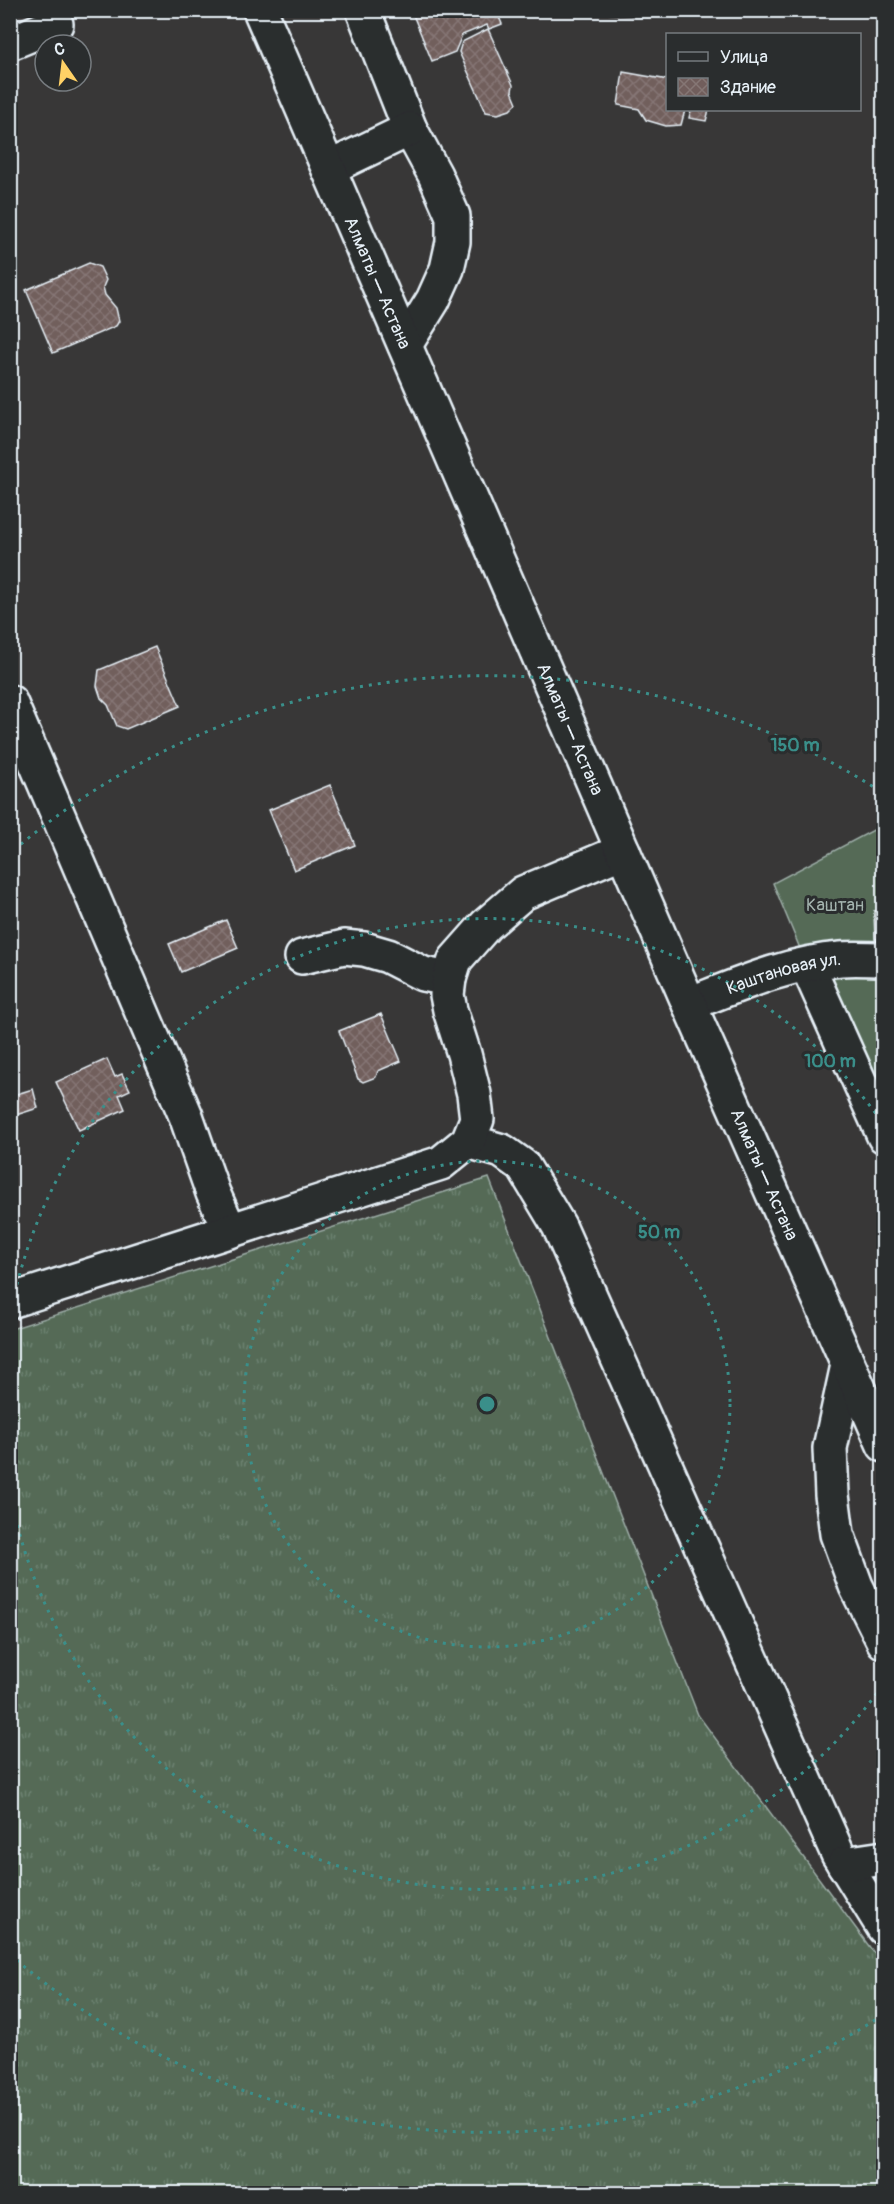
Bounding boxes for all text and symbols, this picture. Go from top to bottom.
north arrow [33,33,93,93]
legend [666,33,861,111]
text: С [52,38,67,60]
text: Улица [720,46,768,69]
text: Здание [720,76,776,99]
street label: Алматы — Астана [339,213,416,352]
street label: Алматы — Астана [532,659,609,799]
text: 150 m [771,734,820,757]
park label: Каштан [806,894,864,917]
street label: Каштановая ул. [723,948,842,1000]
text: 100 m [804,1050,856,1073]
street label: Алматы — Астана [725,1105,804,1244]
text: 50 m [638,1221,680,1244]
centre of rings [477,1394,497,1414]

